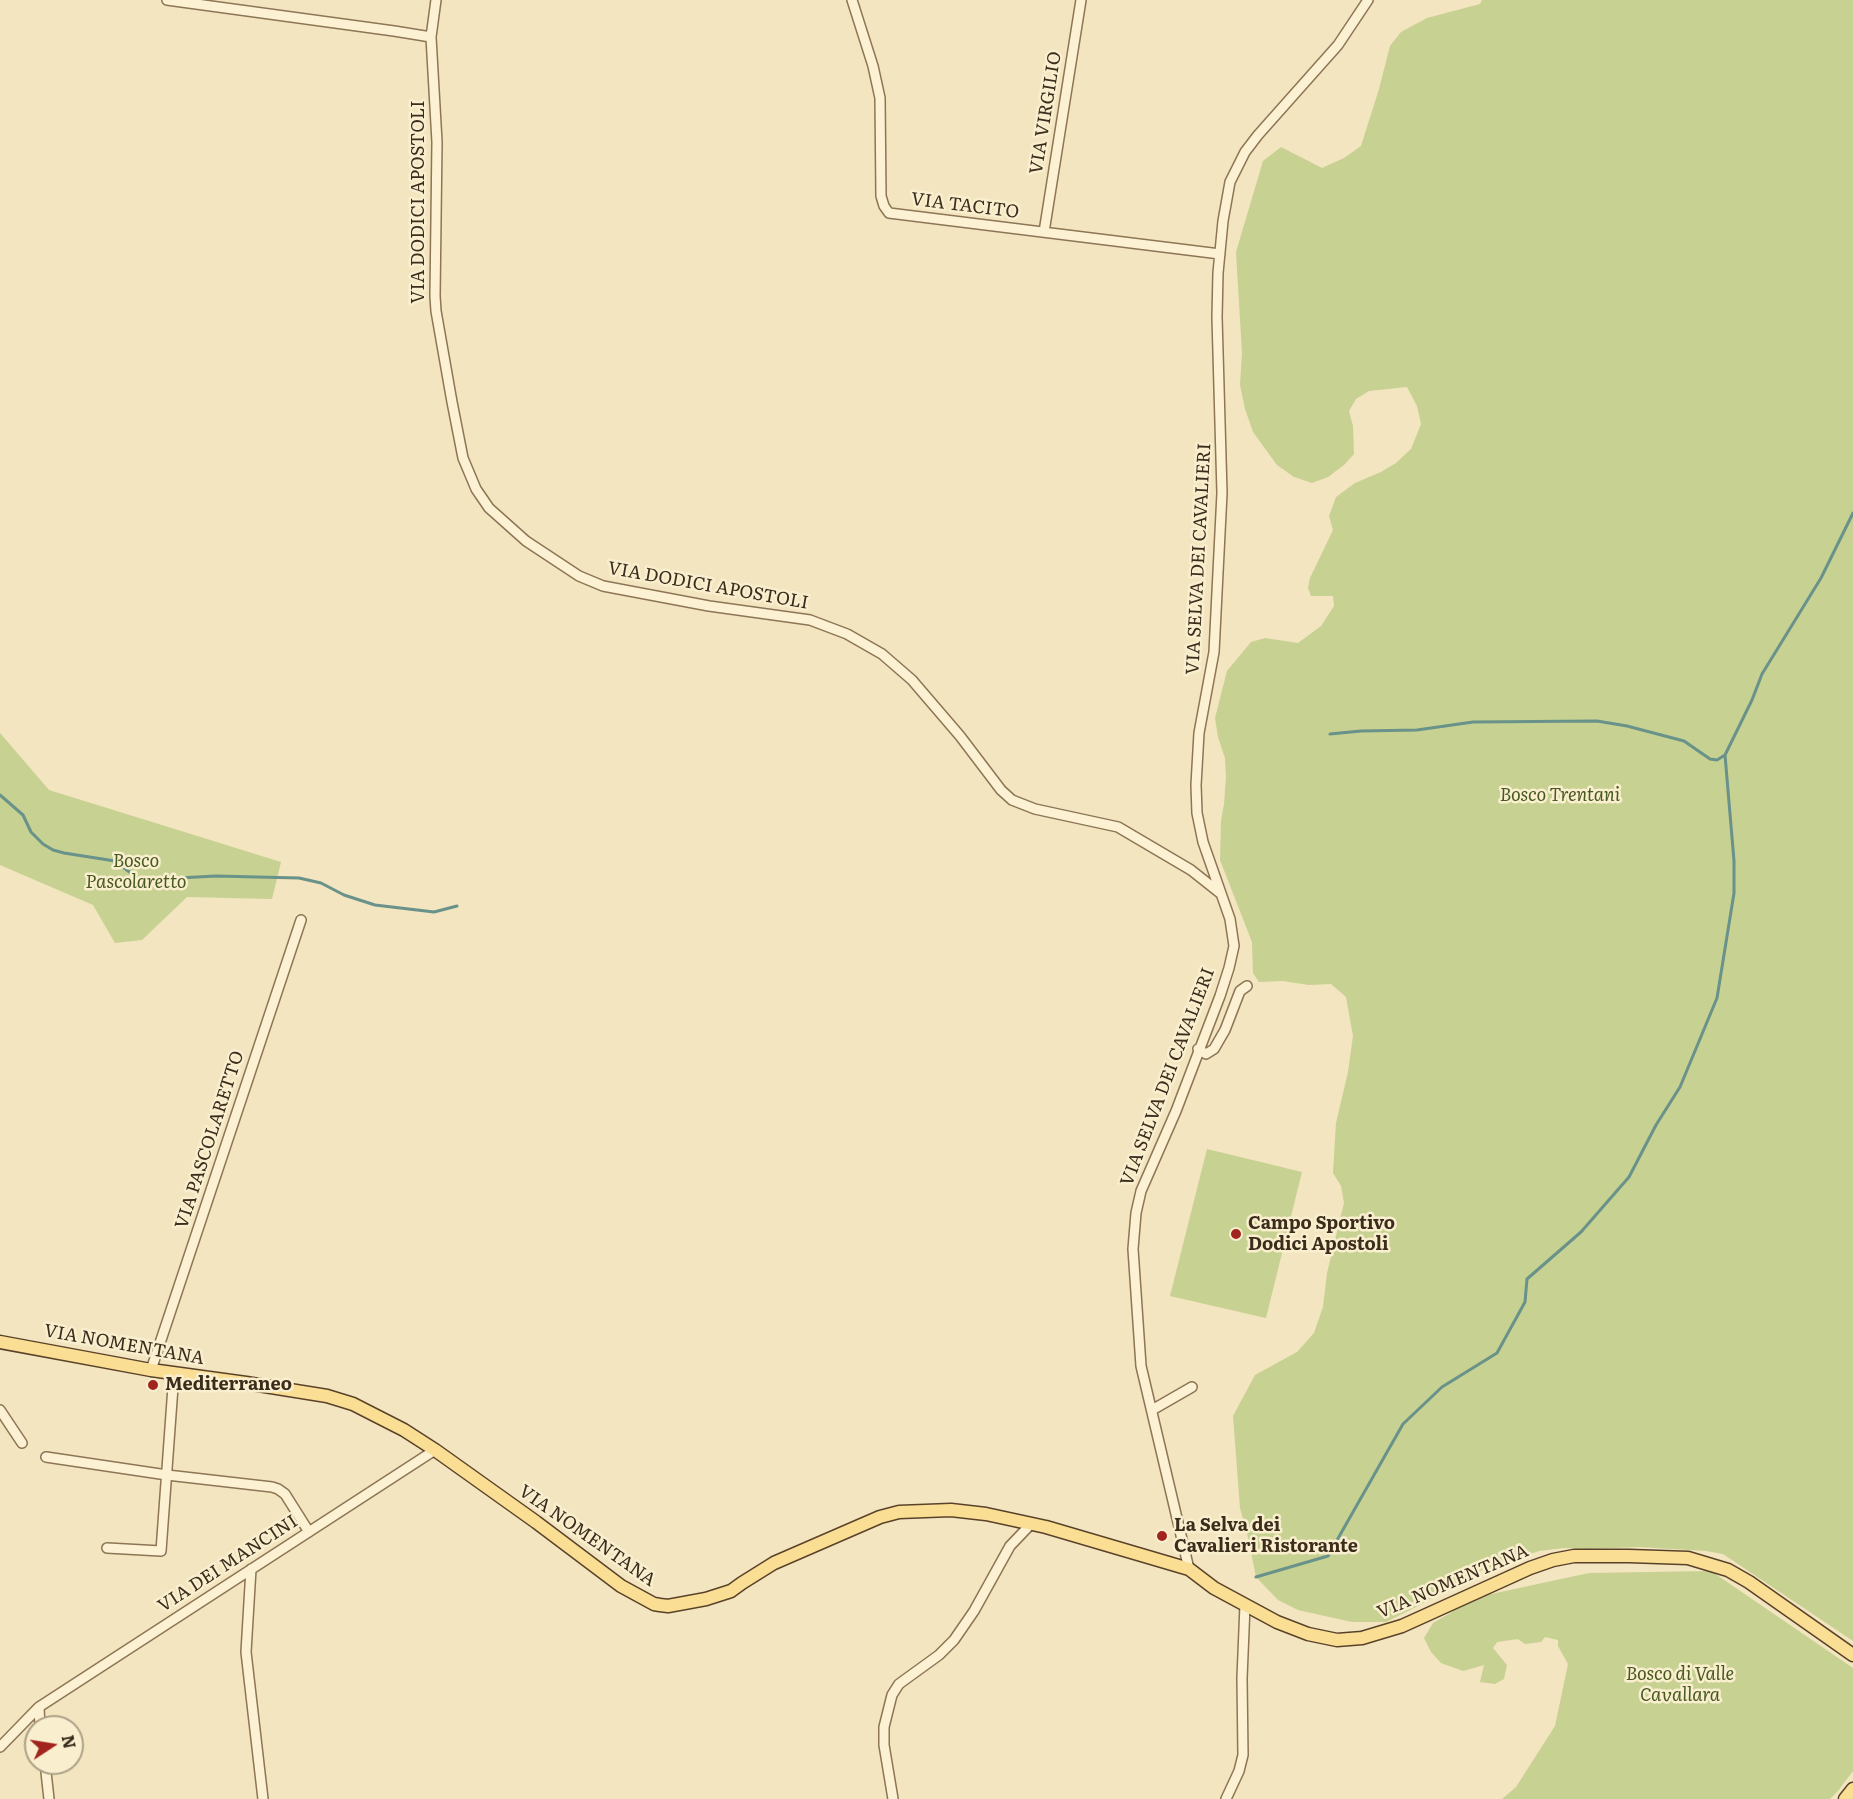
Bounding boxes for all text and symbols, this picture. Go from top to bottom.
street label: VIA VIRGILIO [1026,50,1066,176]
street label: VIA DODICI APOSTOLI [408,100,430,304]
street label: VIA TACITO [910,189,1020,223]
street label: VIA SELVA DEI CAVALIERI [1182,443,1216,675]
street label: VIA DODICI APOSTOLI [606,558,810,614]
park label: Bosco Trentani [1500,785,1620,807]
park label: Bosco Pascolaretto [85,851,187,894]
street label: VIA SELVA DEI CAVALIERI [1116,965,1220,1189]
street label: VIA PASCOLARETTO [171,1048,249,1232]
place label: Campo Sportivo Dodici Apostoli [1248,1213,1395,1256]
marker: Campo Sportivo Dodici Apostoli [1229,1227,1243,1241]
street label: VIA NOMENTANA [42,1320,206,1370]
place label: Mediterraneo [165,1374,292,1396]
marker: Mediterraneo [146,1378,160,1392]
street label: VIA NOMENTANA [514,1481,660,1591]
street label: VIA DEI MANCINI [154,1511,302,1617]
place label: La Selva dei Cavalieri Ristorante [1174,1515,1358,1558]
marker: La Selva dei Cavalieri Ristorante [1155,1529,1169,1543]
street label: VIA NOMENTANA [1374,1540,1532,1624]
park label: Bosco di Valle Cavallara [1626,1664,1734,1706]
north arrow [24,1715,84,1775]
text: N [57,1733,83,1751]

